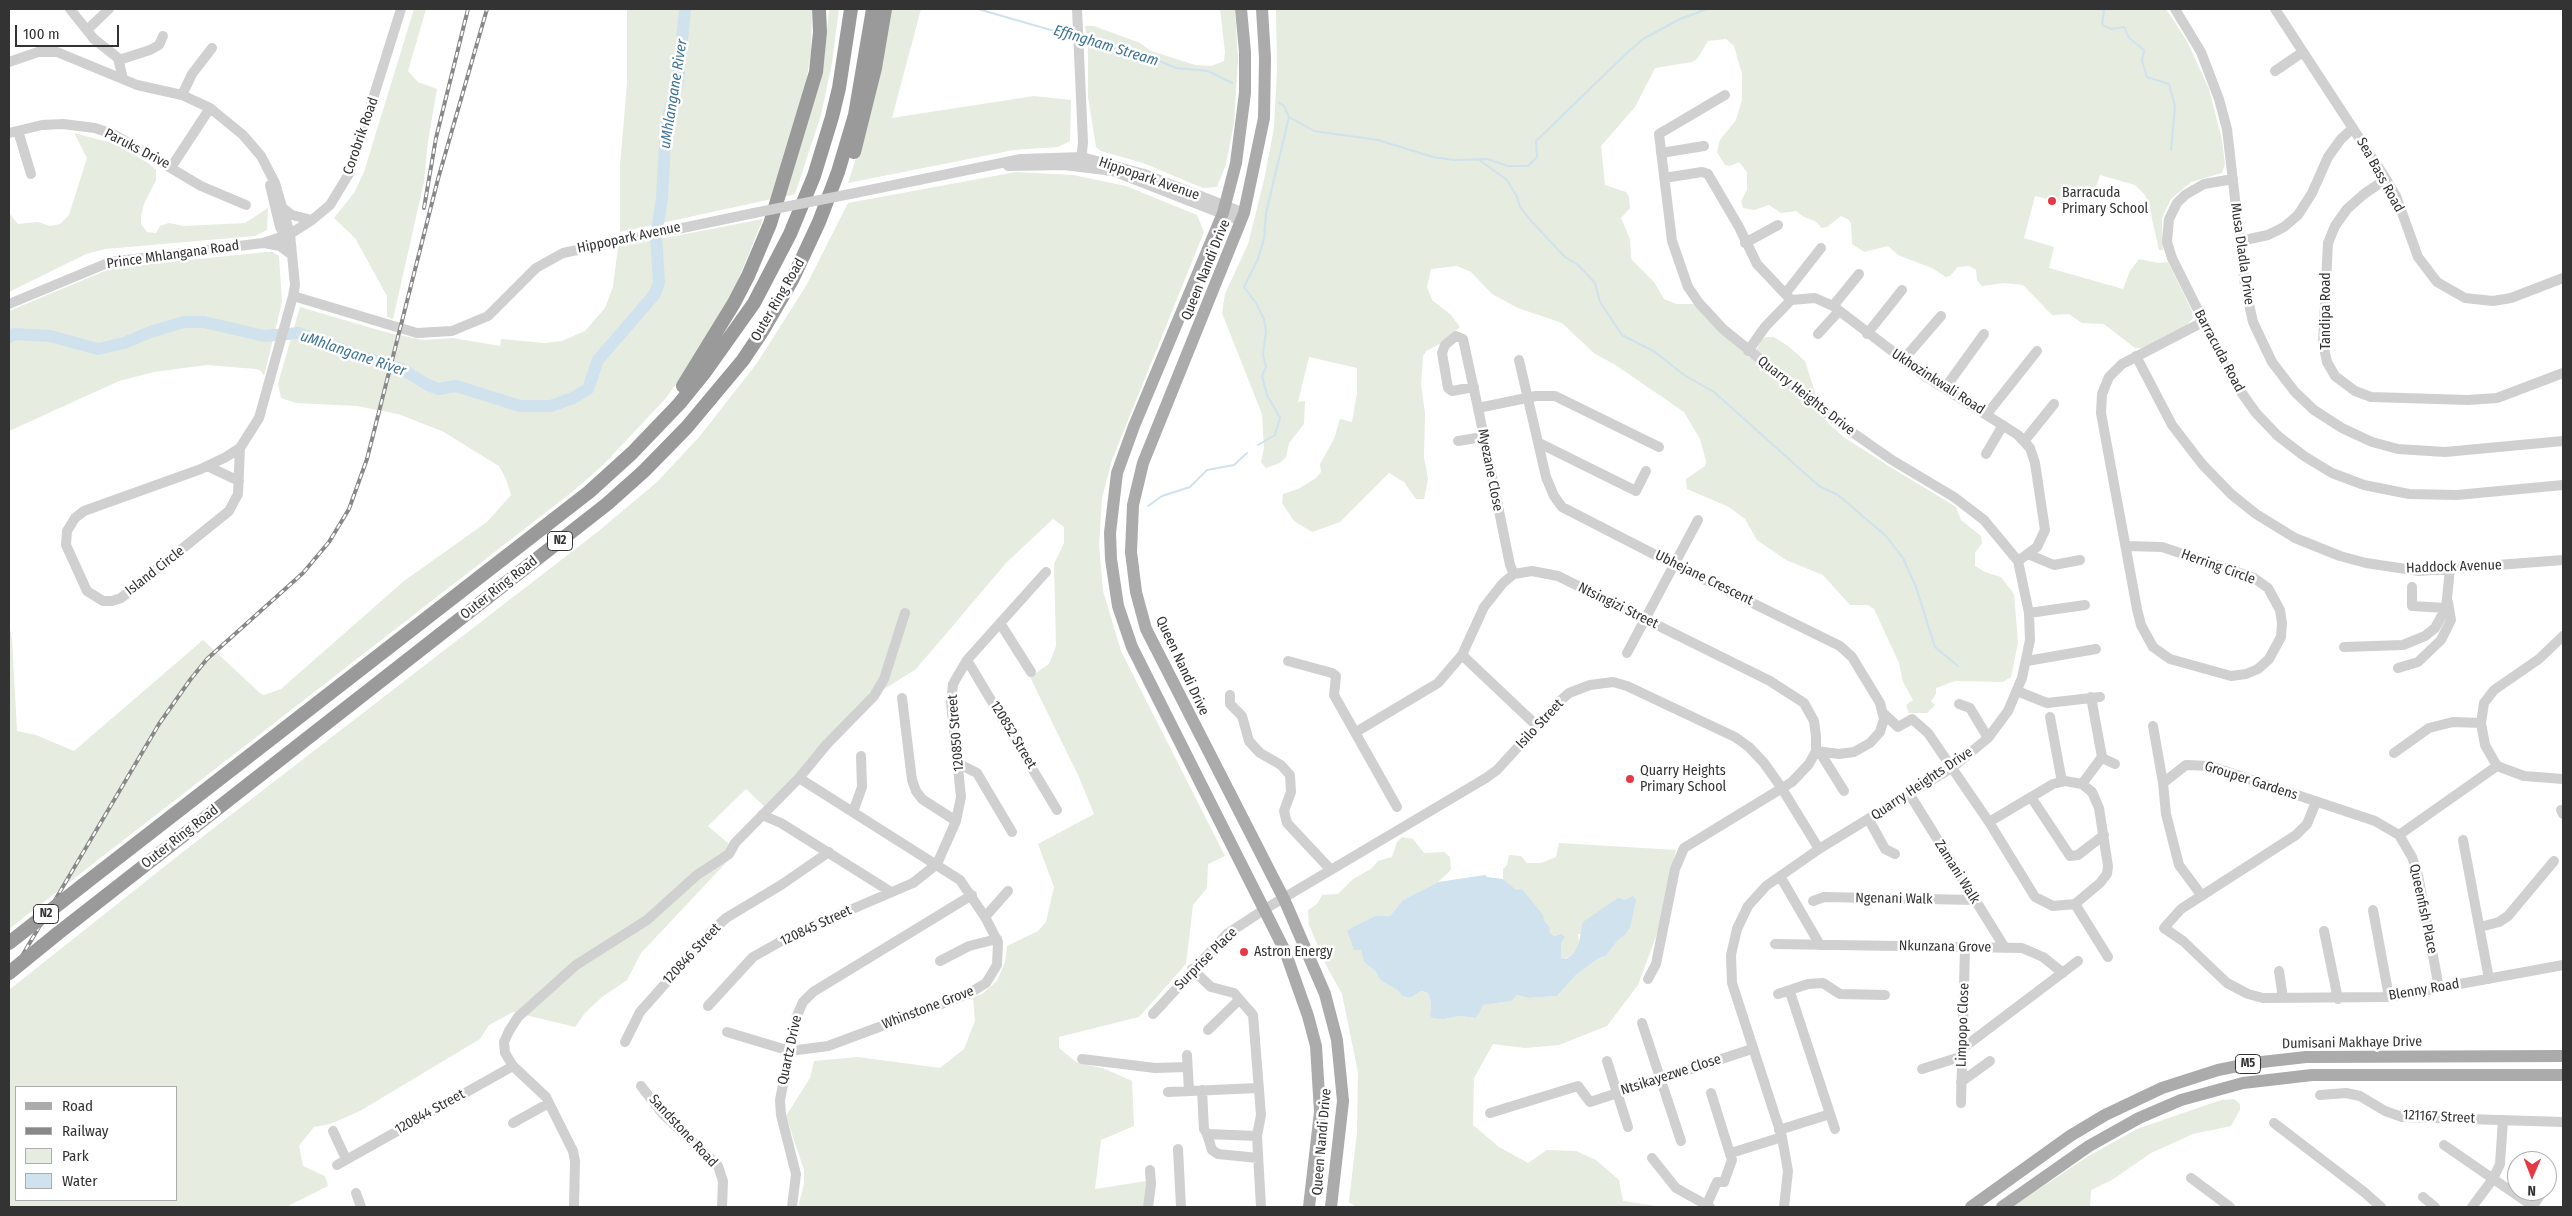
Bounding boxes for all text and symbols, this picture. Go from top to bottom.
scale bar [18,15,121,47]
water label: Effingham Stream [1051,22,1161,70]
text: 100 m [23,25,60,43]
water label: uMhlangane River [656,38,692,150]
street label: Corobrik Road [340,95,382,177]
street label: Paruks Drive [102,125,172,173]
street label: Sea Bass Road [2353,135,2407,215]
street label: Hippopark Avenue [1097,154,1201,204]
place label: Barracuda Primary School [2062,185,2148,218]
marker: Barracuda Primary School [2046,195,2058,207]
street label: Musa Dladla Drive [2227,202,2257,306]
street label: Queen Nandi Drive [1178,217,1234,323]
street label: Hippopark Avenue [576,219,682,257]
street label: Prince Mhlangana Road [106,237,240,273]
street label: Outer Ring Road [747,256,809,344]
street label: Tandipa Road [2318,272,2334,350]
street label: Barracuda Road [2190,307,2248,395]
water label: uMhlangane River [298,328,408,380]
street label: Ukhozinkwali Road [1888,346,1988,418]
street label: Quarry Heights Drive [1754,353,1858,439]
street label: Myezane Close [1474,427,1506,513]
road number: N2 [548,532,572,550]
street label: Island Circle [122,543,188,599]
street label: Herring Circle [2179,546,2257,588]
street label: Ubhejane Crescent [1652,547,1756,609]
street label: Outer Ring Road [457,553,541,623]
street label: Haddock Avenue [2406,557,2502,577]
street label: Ntsingizi Street [1575,579,1661,633]
street label: Queen Nandi Drive [1152,614,1212,718]
street label: 120850 Street [944,694,968,772]
street label: Isilo Street [1513,696,1567,752]
street label: 120852 Street [986,698,1040,772]
street label: Quarry Heights Drive [1868,744,1976,824]
street label: Grouper Gardens [2202,758,2300,804]
place label: Quarry Heights Primary School [1640,763,1726,796]
marker: Quarry Heights Primary School [1624,773,1636,785]
street label: Outer Ring Road [138,802,222,872]
street label: Zamani Walk [1931,837,1983,907]
street label: Queenfish Place [2405,862,2441,956]
street label: Ngenani Walk [1855,890,1933,908]
street label: 120845 Street [778,902,854,950]
road number: N2 [34,904,58,924]
street label: 120846 Street [659,920,725,988]
street label: Surprise Place [1171,924,1241,994]
street label: Nkunzana Grove [1899,938,1991,956]
place label: Astron Energy [1254,944,1333,960]
marker: Astron Energy [1238,946,1250,958]
street label: Blenny Road [2387,976,2461,1004]
street label: Whinstone Grove [880,983,976,1033]
street label: Limpopo Close [1953,983,1973,1067]
street label: Quartz Drive [774,1014,806,1086]
street label: Dumisani Makhaye Drive [2282,1033,2422,1053]
street label: Ntsikayezwe Close [1619,1051,1723,1099]
road number: M5 [2236,1054,2260,1074]
legend [15,1086,178,1201]
street label: 120844 Street [392,1086,468,1138]
street label: Queen Nandi Drive [1309,1088,1335,1196]
street label: Sandstone Road [645,1091,721,1171]
text: Road [62,1097,93,1115]
street label: 121167 Street [2403,1107,2475,1127]
text: Railway [62,1122,109,1140]
text: Park [62,1147,89,1165]
north arrow [2507,1151,2557,1201]
text: Water [62,1172,97,1190]
text: N [2527,1182,2536,1199]

